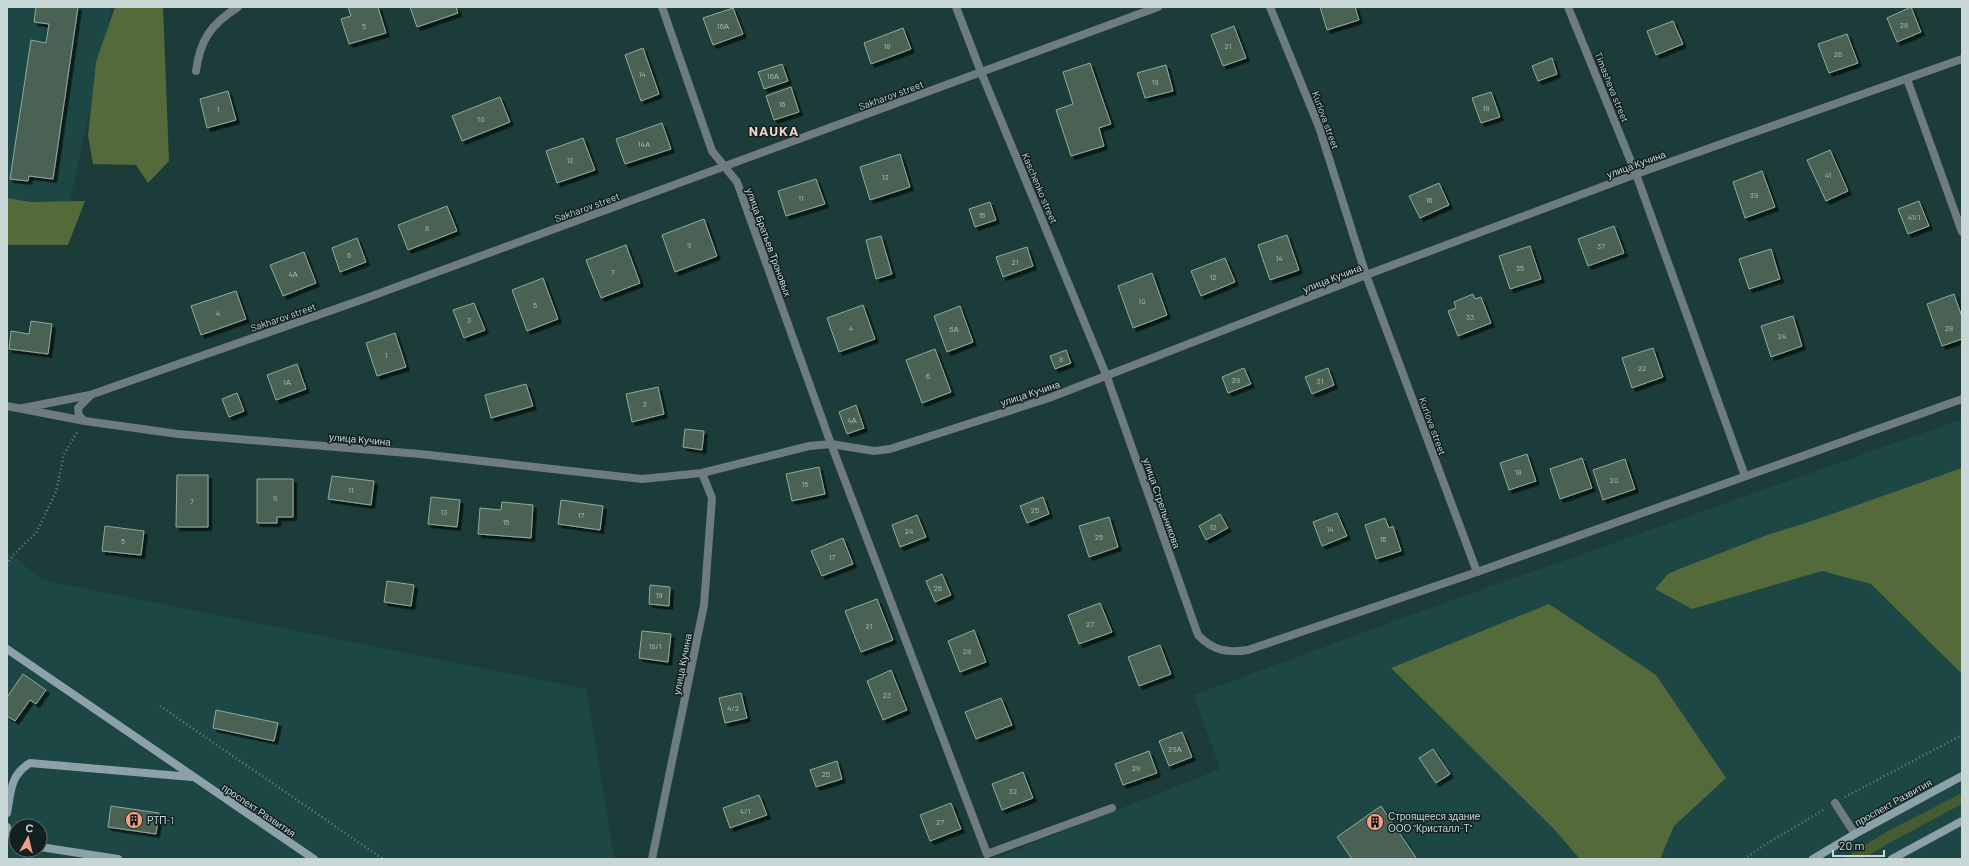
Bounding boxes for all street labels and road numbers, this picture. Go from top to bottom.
street label: Timasheva street [1592,50,1632,124]
street label: Sakharov street [857,78,925,112]
street label: Kurlova street [1310,89,1342,151]
street label: улица Кучина [1605,148,1668,180]
street label: Kaschenko street [1020,151,1060,226]
street label: улица Братьев Троновых [744,186,794,298]
street label: Sakharov street [553,190,621,224]
street label: улица Кучина [1301,261,1364,295]
street label: Sakharov street [249,300,318,334]
street label: улица Кучина [999,378,1062,408]
street label: Kurlova street [1417,395,1449,457]
street label: улица Кучина [328,430,392,448]
street label: улица Стрельникова [1141,456,1183,550]
street label: улица Кучина [670,632,694,696]
street label: проспект Развития [1852,776,1934,828]
street label: проспект Развития [220,781,298,839]

